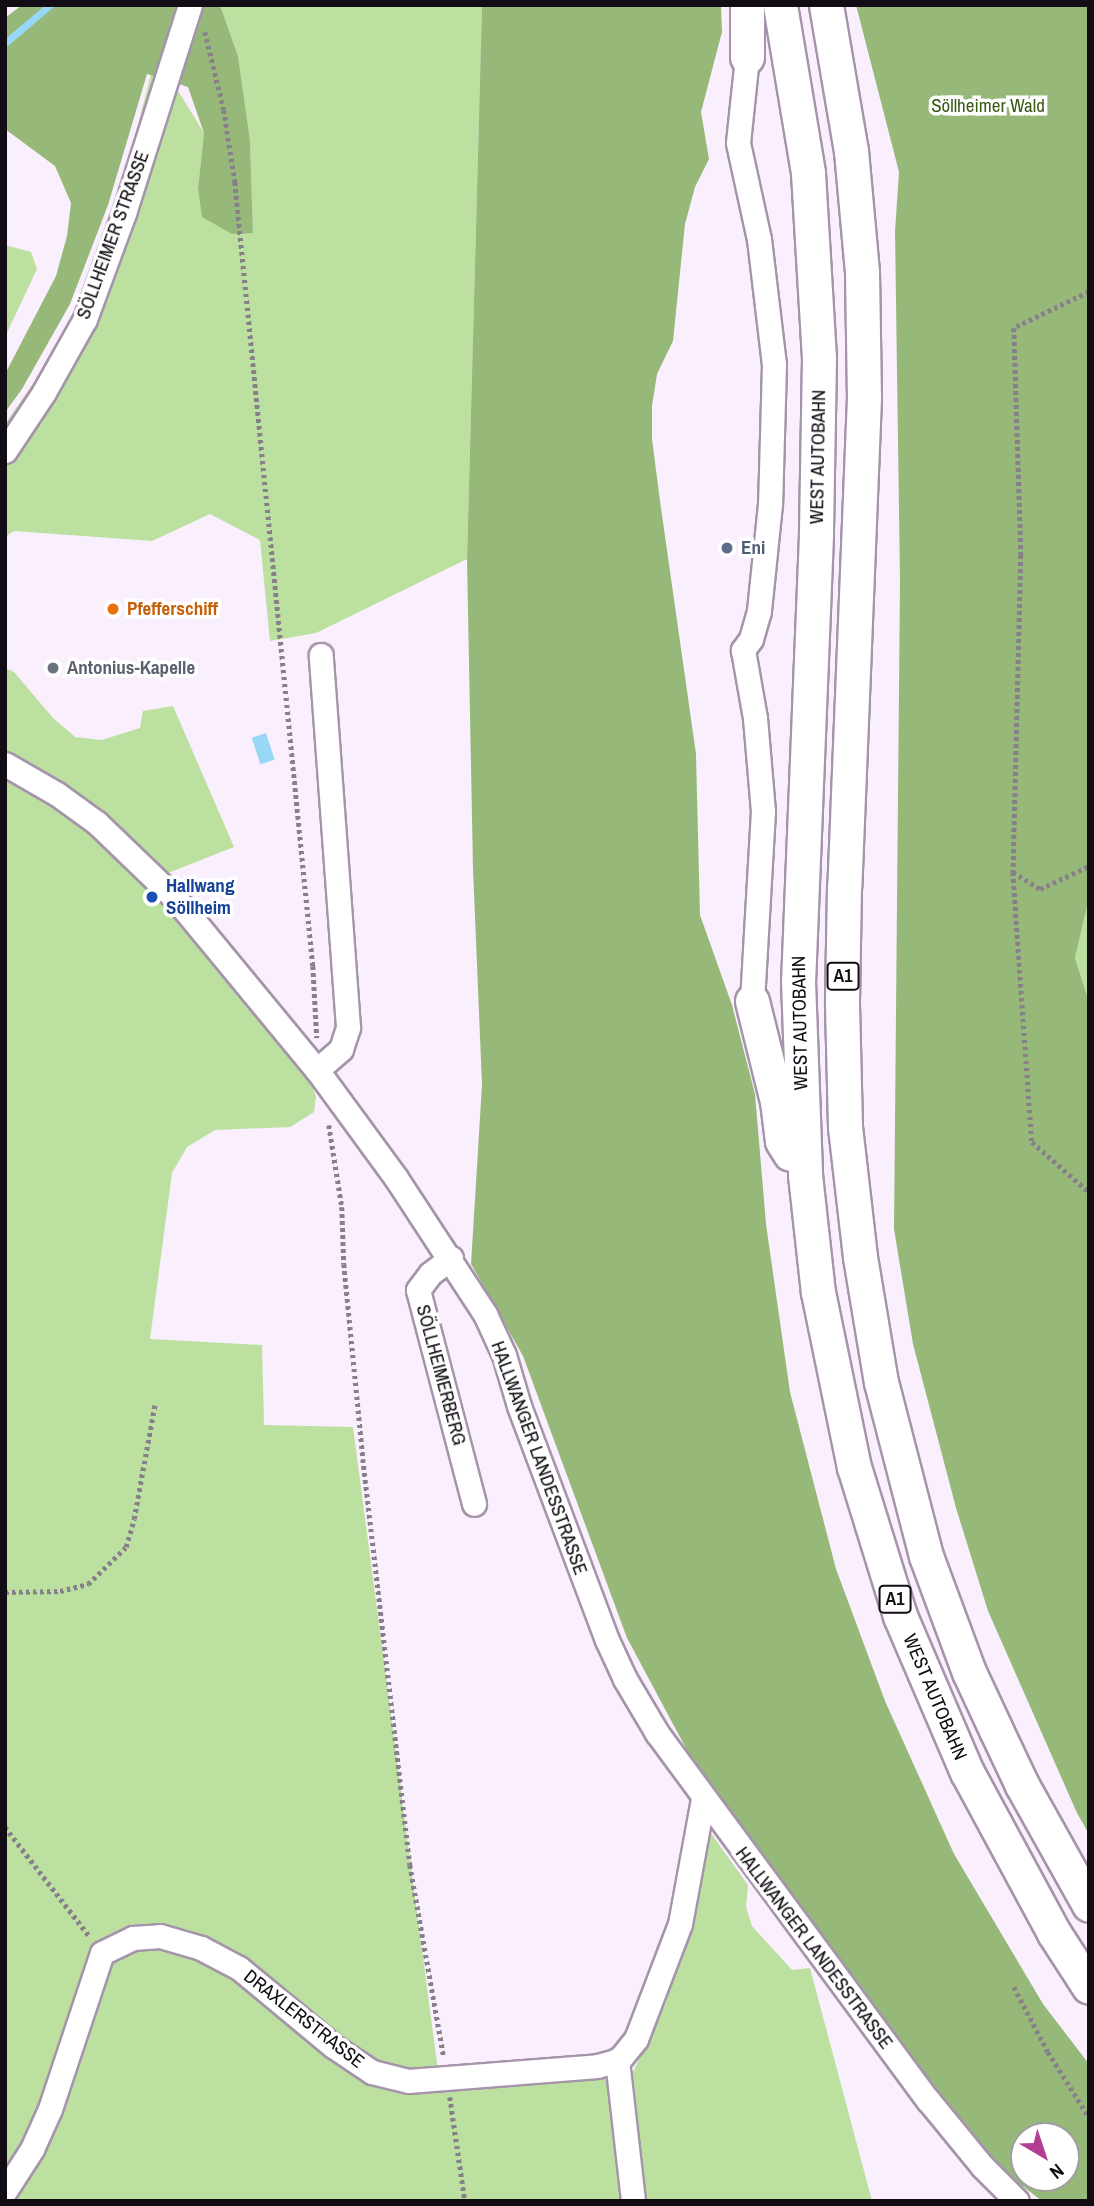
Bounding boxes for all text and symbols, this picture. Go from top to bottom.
park label: Söllheimer Wald [931,95,1045,117]
street label: SÖLLHEIMER STRASSE [72,148,154,322]
street label: WEST AUTOBAHN [805,389,831,525]
place label: Eni [741,537,765,559]
marker: Eni [719,540,735,556]
place label: Pfefferschiff [127,598,218,620]
marker: Pfefferschiff [105,601,121,617]
place label: Antonius-Kapelle [67,657,195,679]
marker: Antonius-Kapelle [45,660,61,676]
place label: Hallwang Söllheim [166,875,234,919]
marker: Hallwang Söllheim [144,889,160,905]
street label: WEST AUTOBAHN [787,955,813,1091]
road number: A1 [826,961,860,990]
street label: SÖLLHEIMERBERG [411,1302,471,1448]
street label: HALLWANGER LANDESSTRASSE [486,1338,592,1578]
road number: A1 [878,1584,912,1614]
street label: WEST AUTOBAHN [898,1630,972,1764]
street label: HALLWANGER LANDESSTRASSE [731,1843,897,2053]
street label: DRAXLERSTRASSE [239,1965,369,2073]
north arrow [1010,2122,1080,2192]
text: N [1044,2158,1070,2185]

